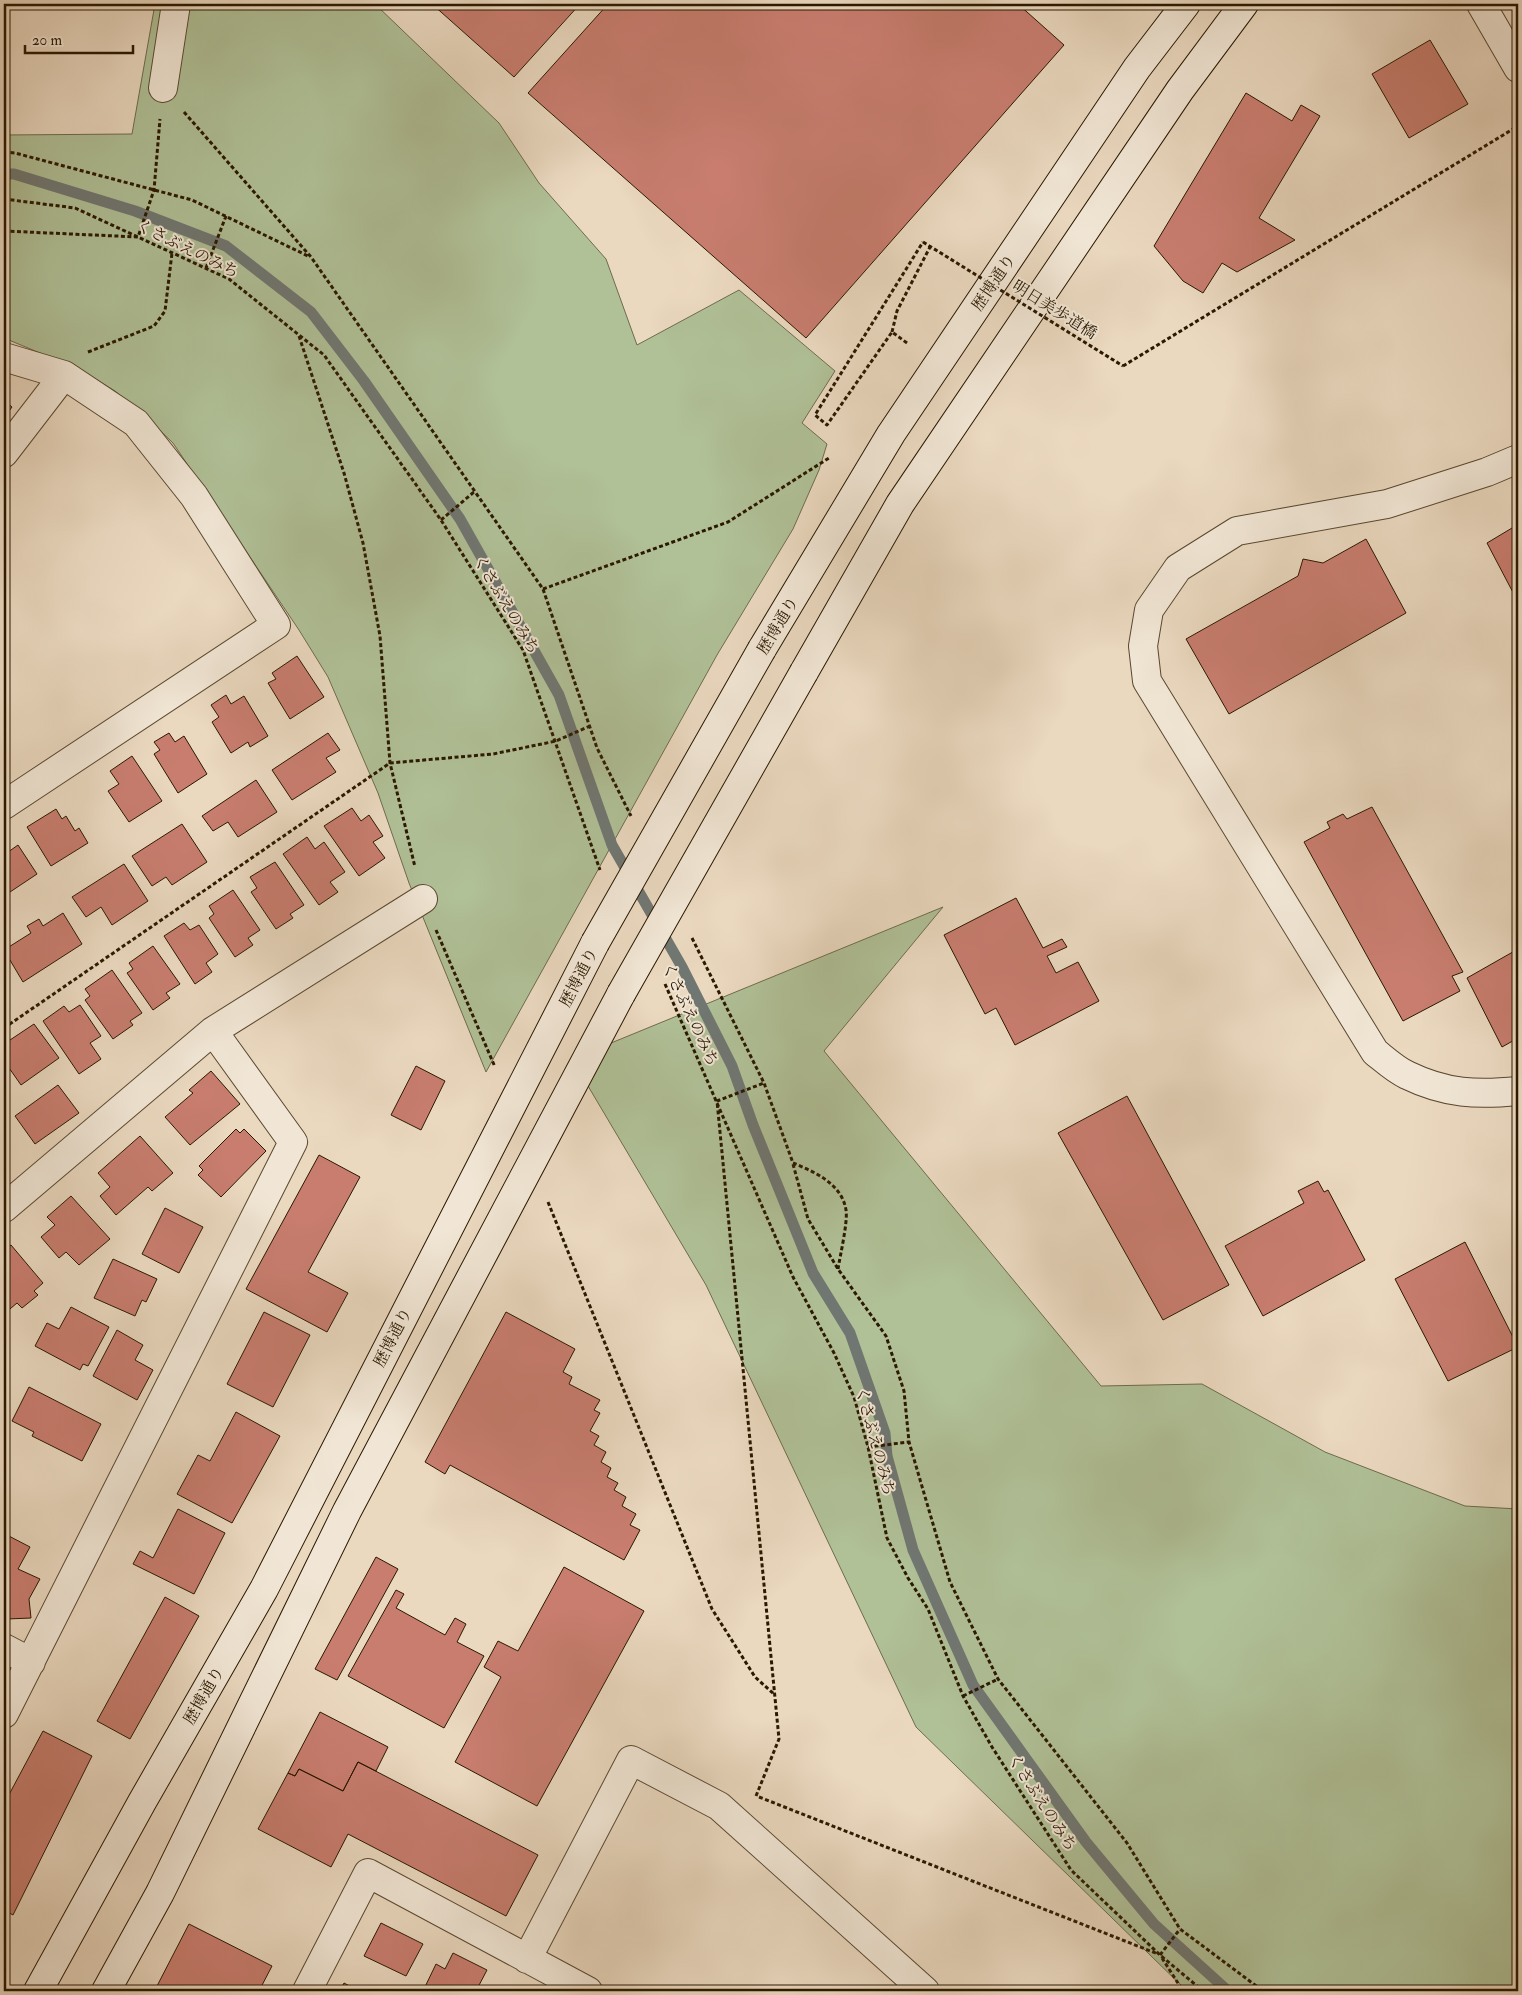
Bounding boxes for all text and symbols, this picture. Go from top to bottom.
scale bar [25,22,132,54]
text: 20 m [32,31,62,50]
street label: くさぶえのみち [133,215,242,282]
street label: 歴博通り [968,250,1020,315]
street label: 明日美歩道橋 [1008,276,1100,344]
street label: くさぶえのみち [469,551,544,658]
street label: 歴博通り [753,593,803,658]
street label: 歴博通り [555,944,602,1011]
street label: くさぶえのみち [657,959,723,1069]
street label: 歴博通り [369,1304,416,1371]
street label: くさぶえのみち [851,1385,899,1498]
street label: 歴博通り [179,1663,229,1728]
street label: くさぶえのみち [1003,1750,1081,1855]

